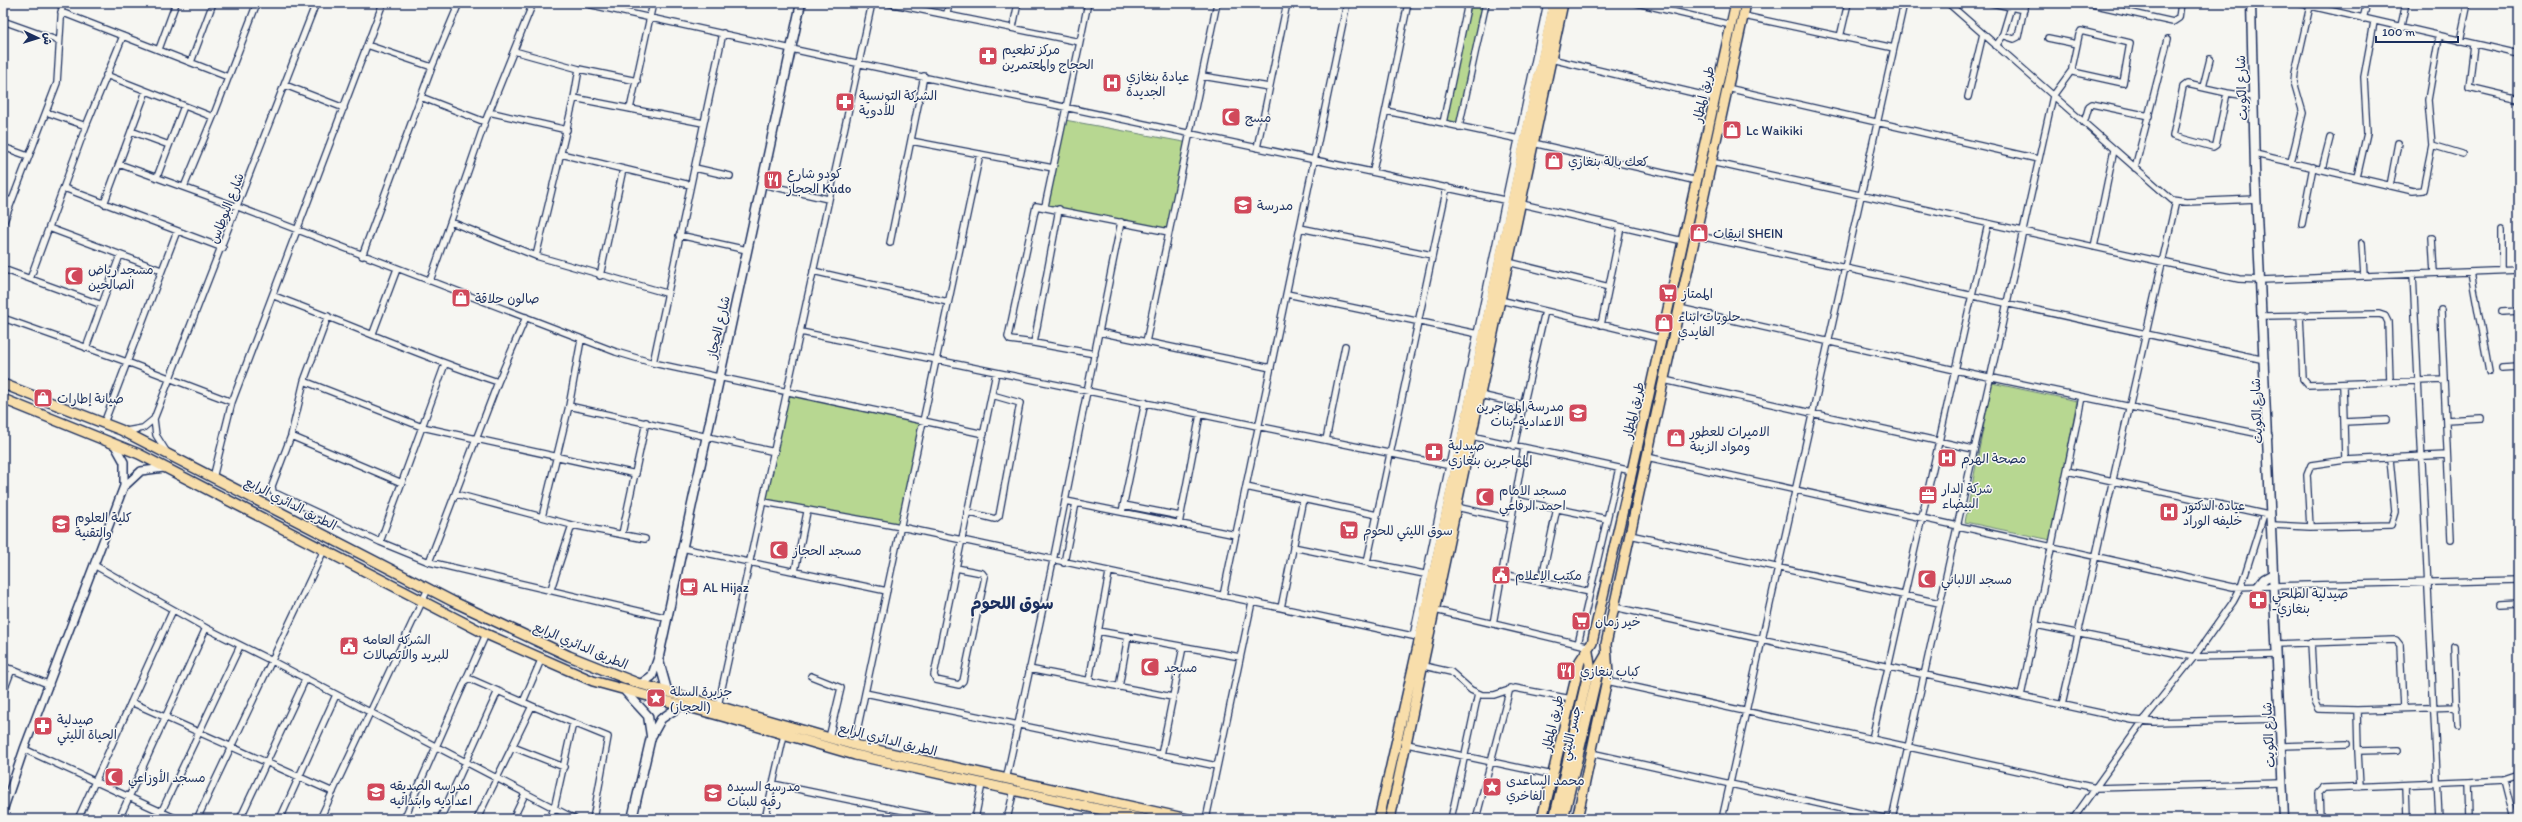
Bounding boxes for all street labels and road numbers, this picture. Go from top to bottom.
street label: شارع الكويت [2233,55,2252,121]
street label: طريق المطار [1689,64,1718,125]
street label: شارع البوطاس [206,171,249,246]
street label: شارع الحجاز [704,295,735,361]
street label: شارع الكويت [2248,378,2267,444]
street label: طريق المطار [1619,380,1648,441]
street label: الطريق الدائري الرابع [241,474,339,536]
street label: الطريق الدائري الرابع [530,619,630,675]
street label: طريق المطار [1538,693,1567,754]
street label: شارع الكويت [2259,702,2280,768]
street label: جسر الليثي [1557,704,1588,763]
street label: الطريق الدائري الرابع [836,720,939,762]

